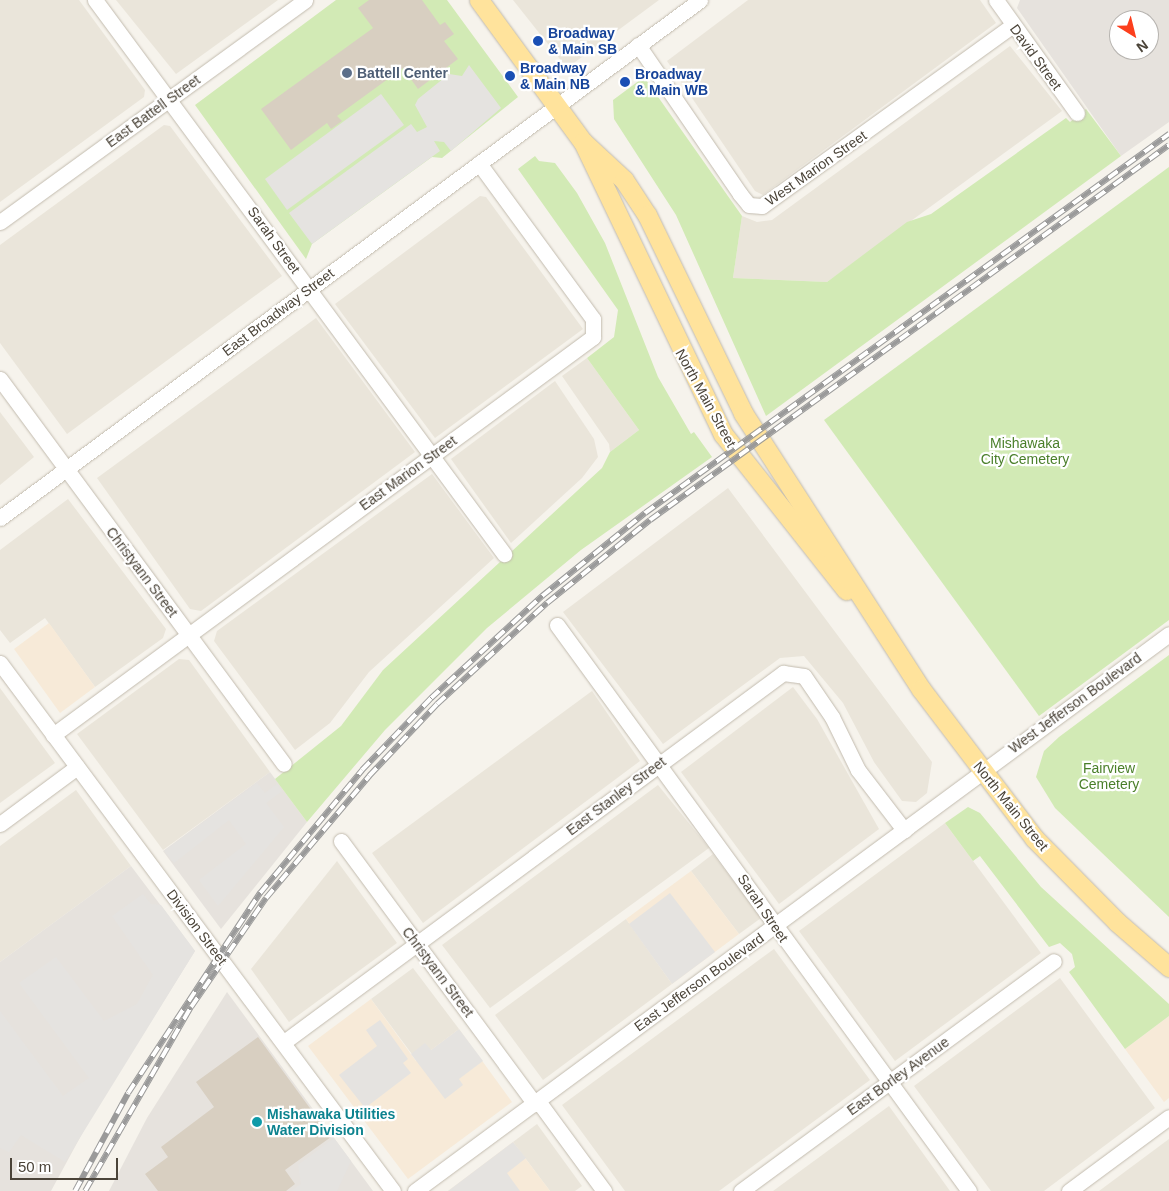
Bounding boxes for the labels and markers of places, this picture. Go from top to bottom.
place label: Broadway & Main SB [548,25,617,58]
marker: Broadway & Main SB [532,35,544,47]
place label: Broadway & Main NB [520,60,590,92]
place label: Battell Center [357,65,448,81]
place label: Broadway & Main WB [635,66,708,98]
marker: Battell Center [341,67,353,79]
marker: Broadway & Main NB [504,70,516,82]
marker: Broadway & Main WB [619,76,631,88]
place label: Mishawaka Utilities Water Division [267,1106,395,1138]
marker: Mishawaka Utilities Water Division [251,1116,263,1128]

